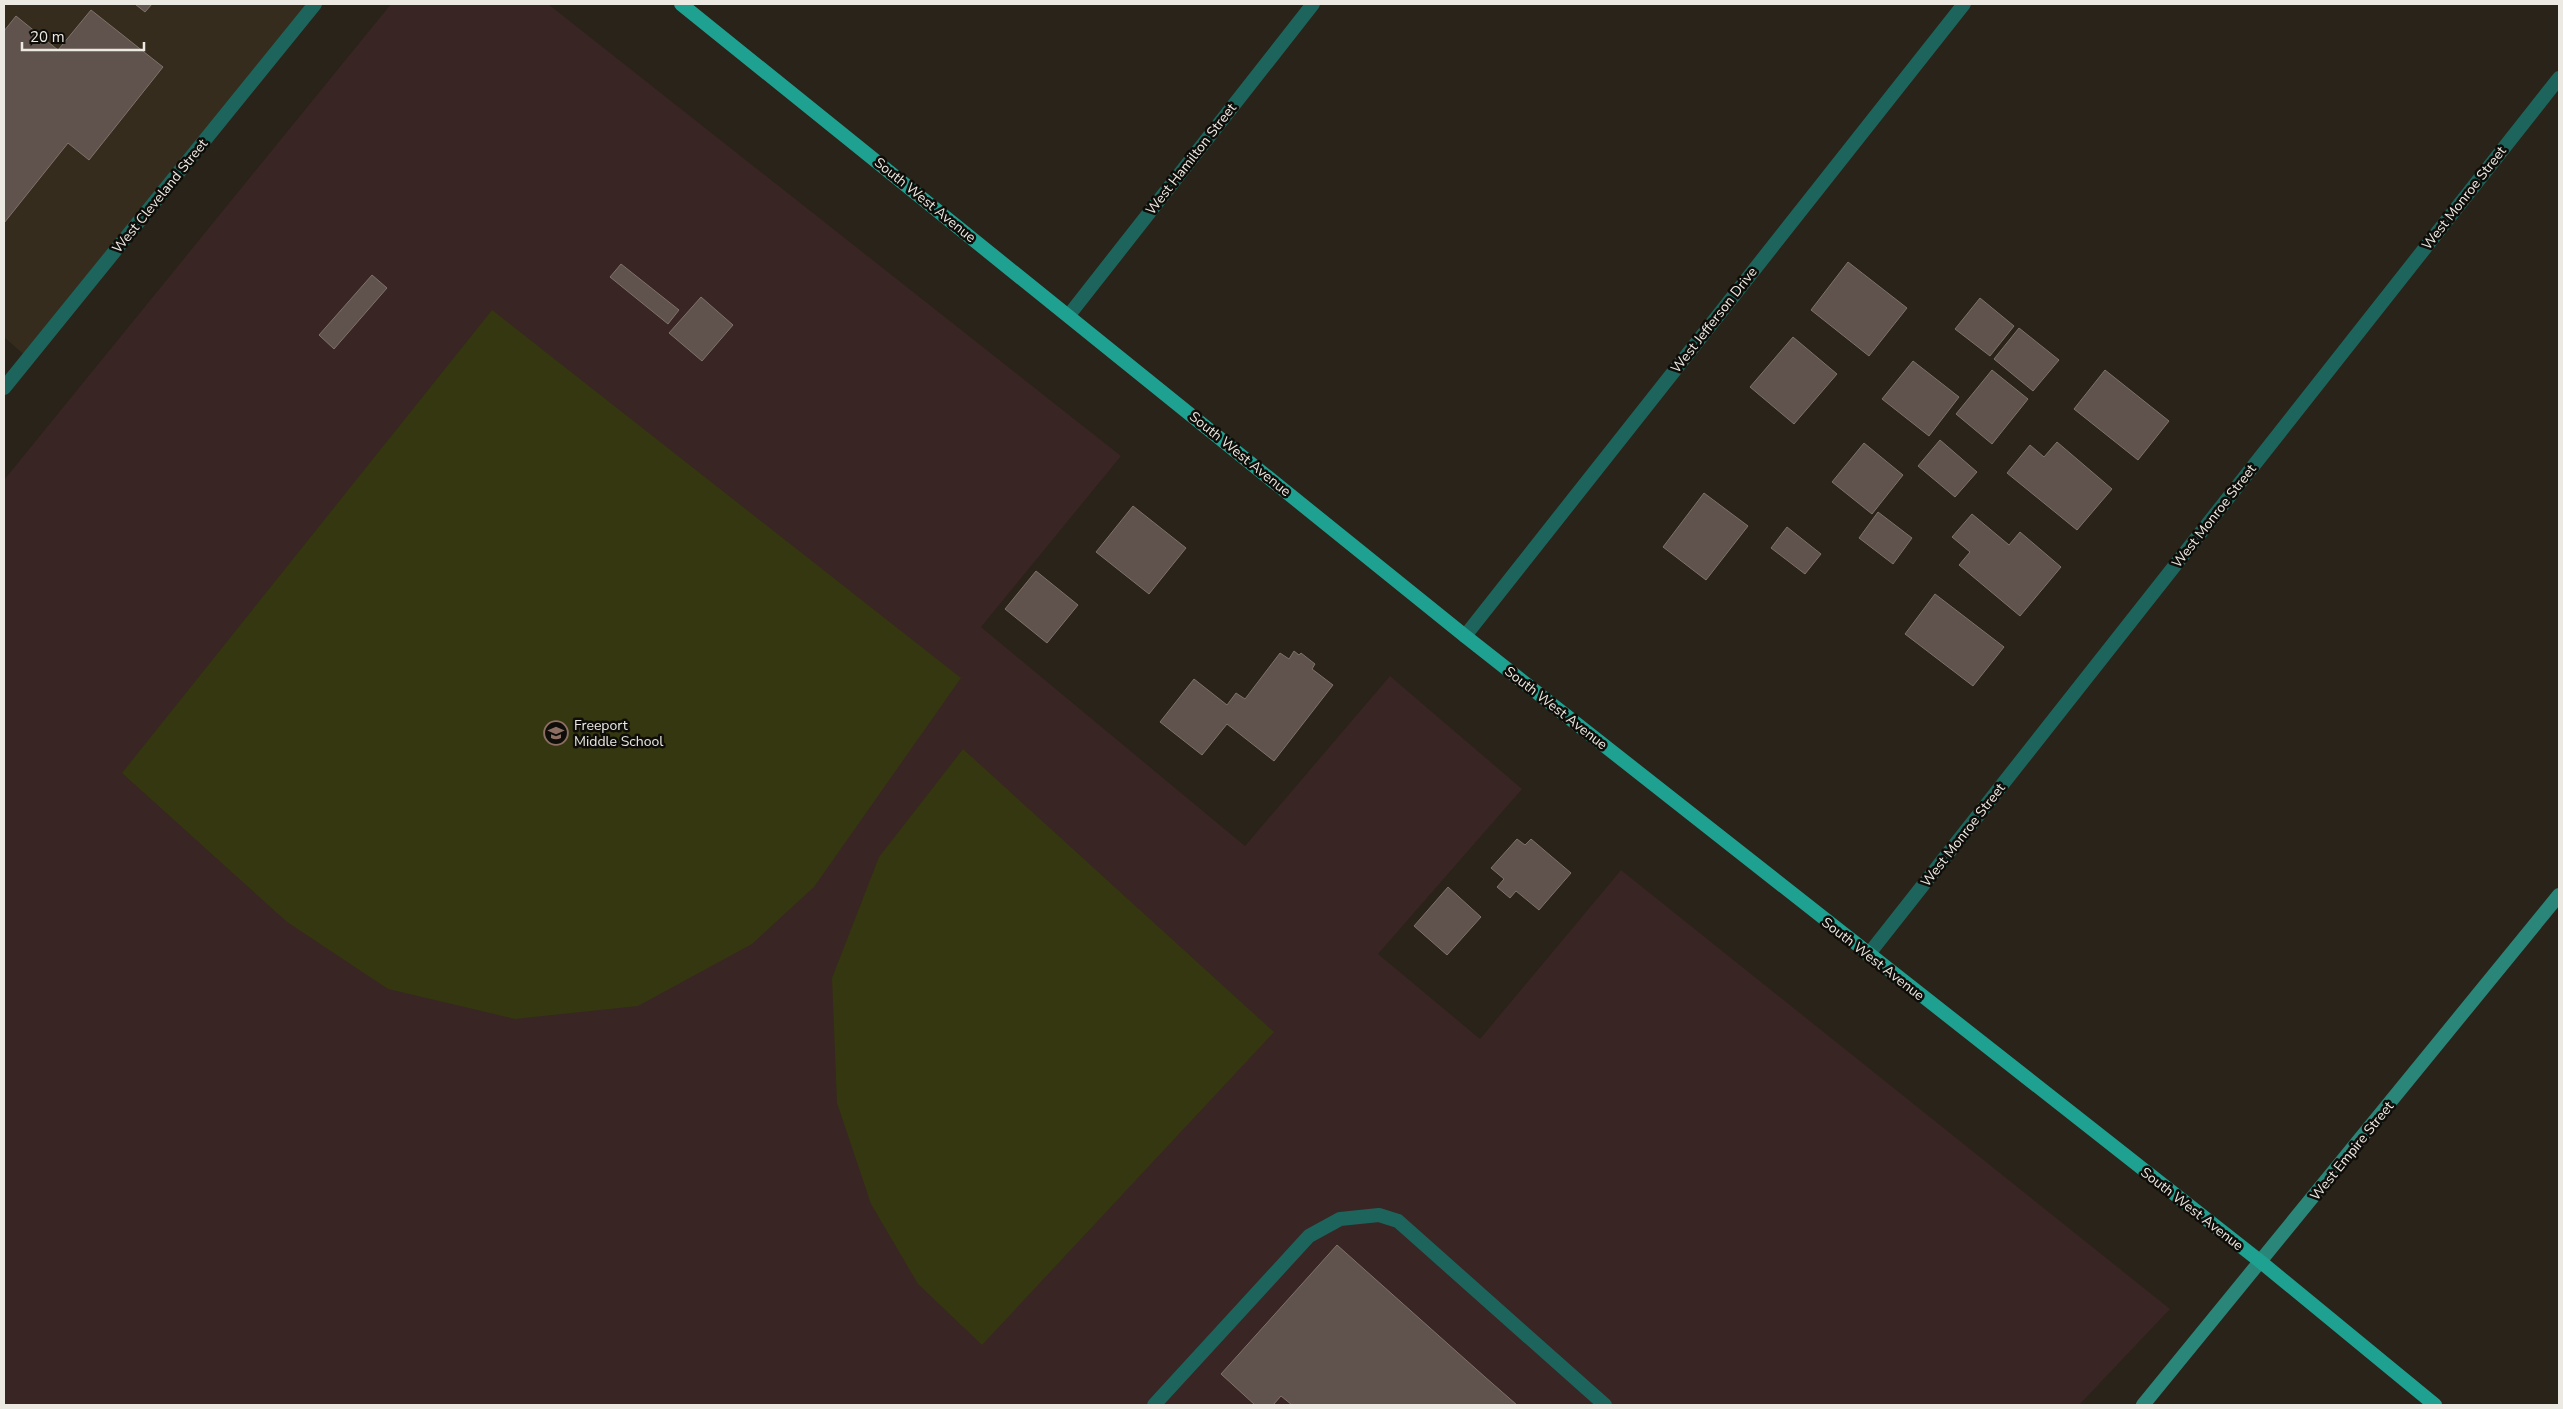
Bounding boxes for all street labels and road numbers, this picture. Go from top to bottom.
street label: West Hamilton Street [1141,99,1241,219]
street label: West Cleveland Street [108,135,212,257]
street label: West Monroe Street [2417,142,2511,254]
street label: South West Avenue [870,153,980,247]
street label: West Jefferson Drive [1667,263,1761,377]
street label: South West Avenue [1185,407,1295,501]
street label: West Monroe Street [2167,460,2261,572]
street label: South West Avenue [1501,662,1611,754]
street label: West Monroe Street [1916,779,2010,891]
street label: South West Avenue [1818,913,1928,1005]
street label: West Empire Street [2306,1097,2398,1205]
street label: South West Avenue [2137,1163,2247,1255]

